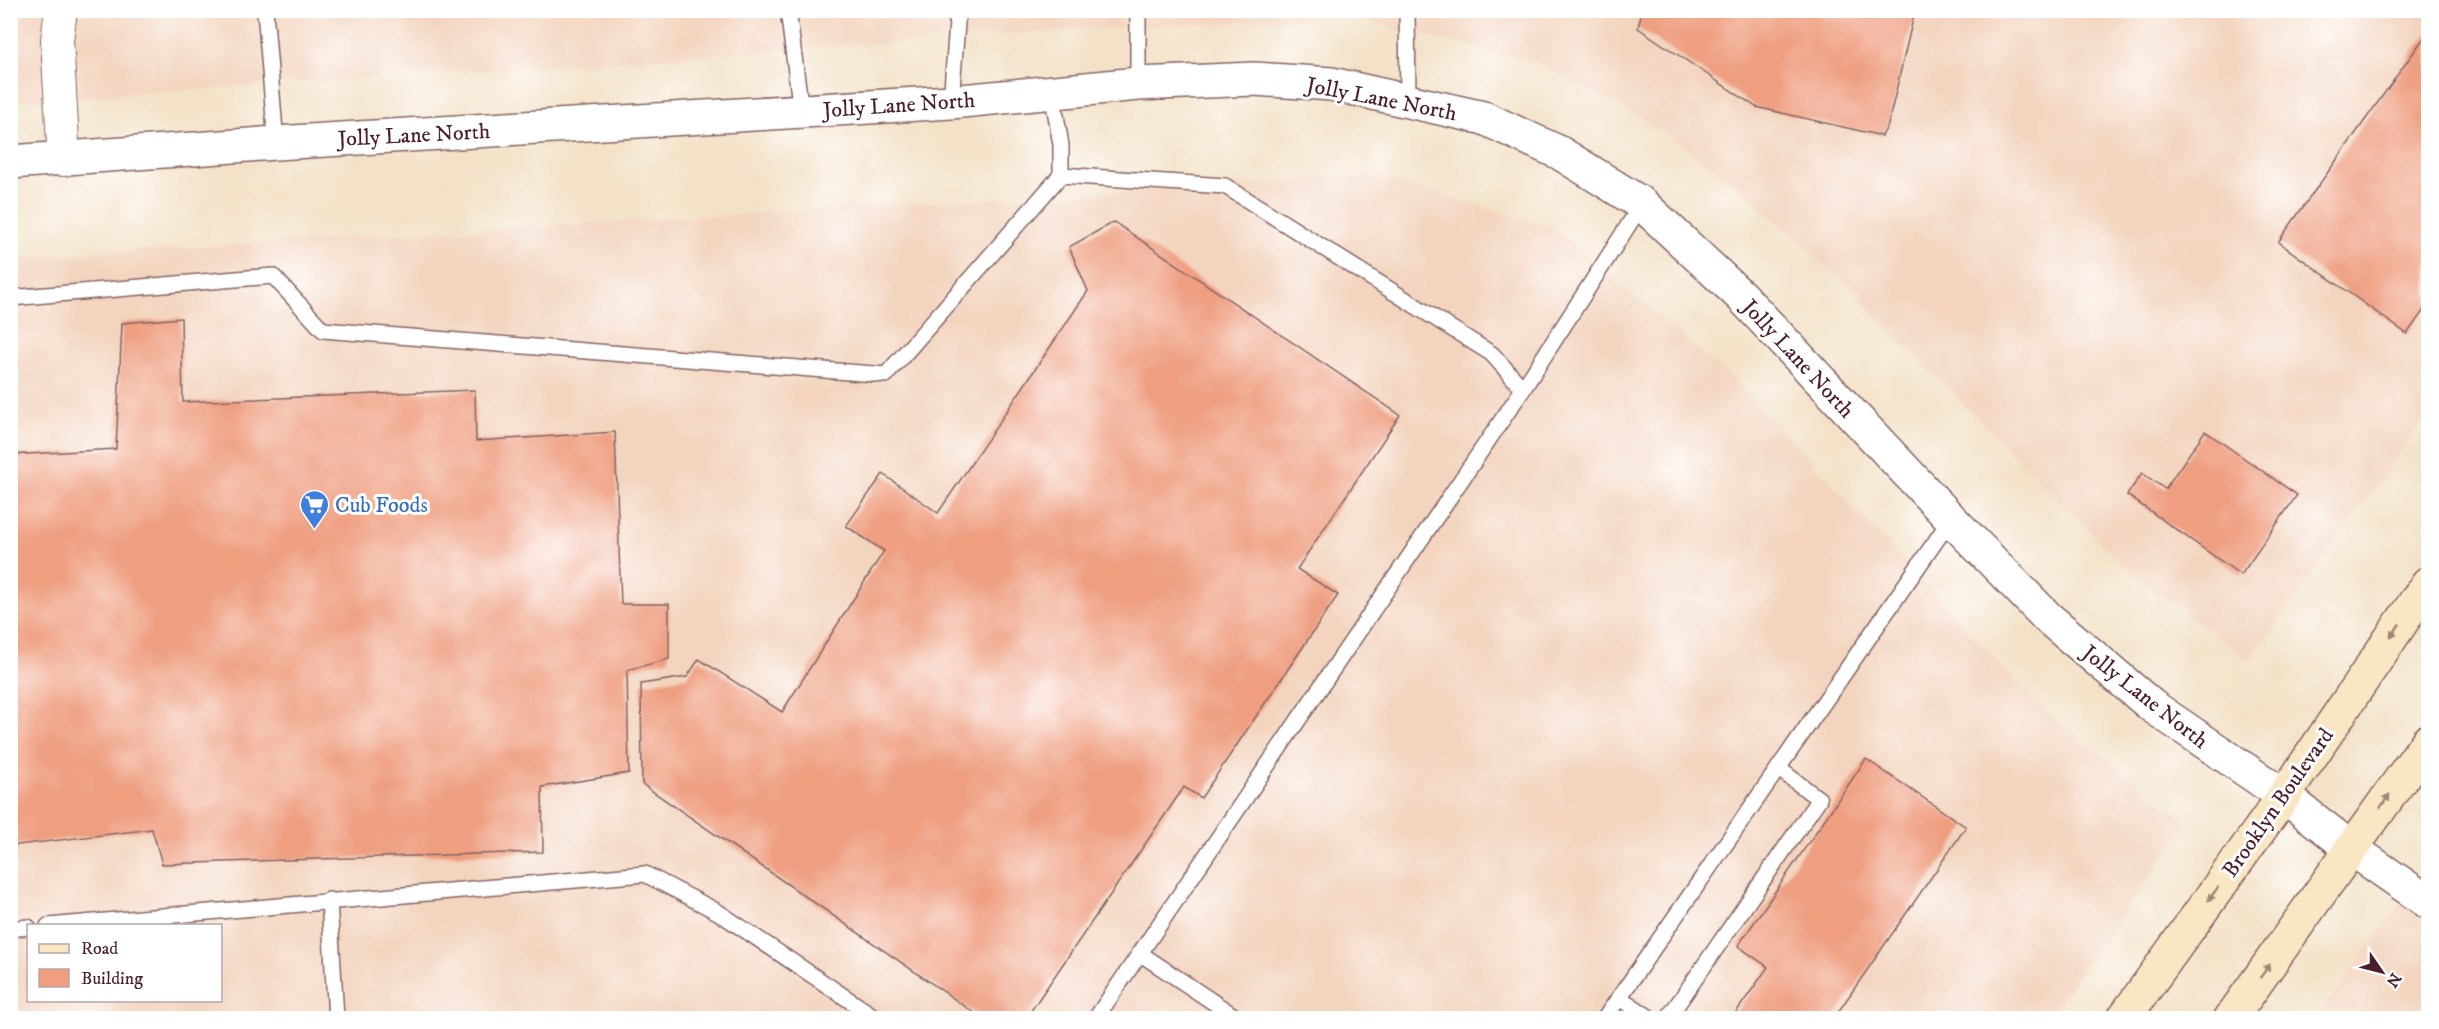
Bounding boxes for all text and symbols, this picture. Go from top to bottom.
street label: Jolly Lane North [1302,71,1460,127]
street label: Jolly Lane North [820,87,977,124]
street label: Jolly Lane North [335,118,491,153]
street label: Jolly Lane North [1735,293,1860,424]
supermarket icon: Cub Foods [298,488,330,530]
place label: Cub Foods [335,492,428,519]
one-way arrow [2389,623,2401,639]
street label: Jolly Lane North [2075,638,2214,755]
street label: Brooklyn Boulevard [2217,723,2340,883]
one-way arrow [2379,793,2390,809]
one-way arrow [2207,887,2219,902]
legend [27,924,222,1002]
text: Road [81,938,118,960]
north arrow [2352,942,2412,1002]
one-way arrow [2259,963,2271,979]
text: Building [81,968,143,990]
text: N [2382,969,2405,991]

